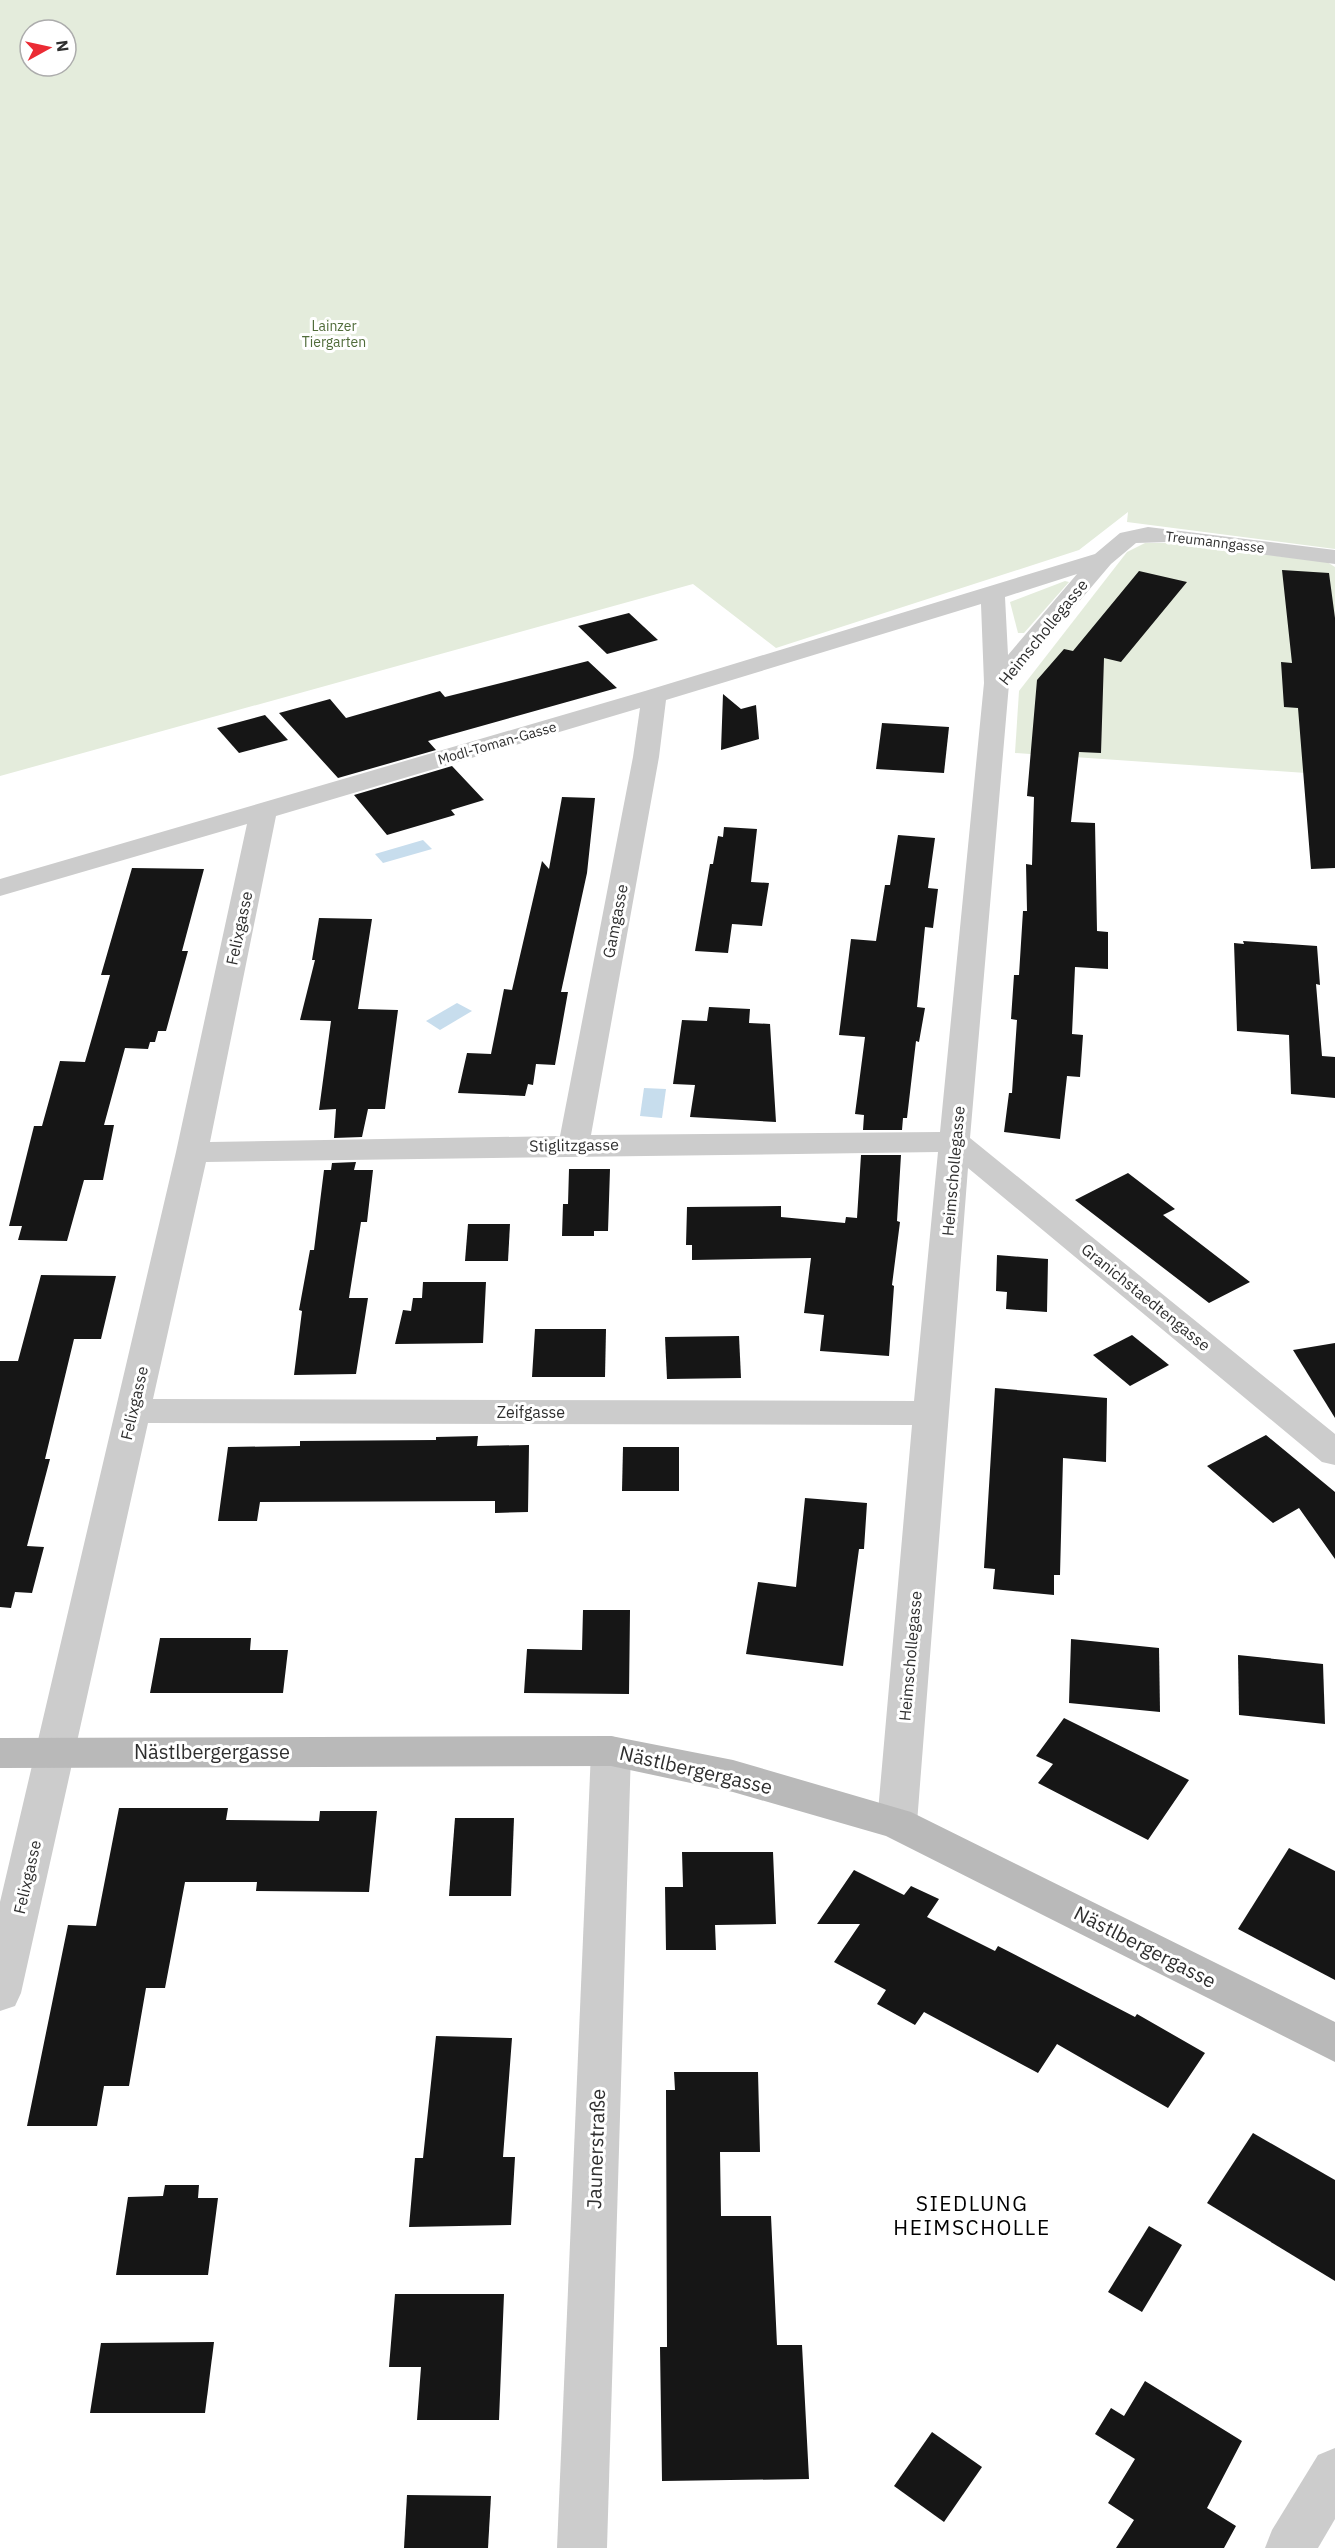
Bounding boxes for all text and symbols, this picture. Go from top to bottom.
north arrow [18,18,78,78]
text: N [52,39,74,53]
park label: Lainzer Tiergarten [302,317,366,351]
street label: Treumanngasse [1164,527,1266,557]
street label: Heimschollegasse [994,575,1092,689]
street label: Modl-Toman-Gasse [436,717,559,769]
street label: Gamgasse [598,882,632,960]
street label: Felixgasse [221,889,257,967]
street label: Heimschollegasse [937,1105,969,1237]
street label: Stiglitzgasse [529,1134,619,1156]
street label: Granichstaedtengasse [1077,1239,1215,1355]
street label: Felixgasse [116,1364,152,1442]
street label: Zeifgasse [497,1402,565,1422]
street label: Heimschollegasse [894,1590,926,1722]
street label: Nästlbergergasse [134,1738,290,1765]
street label: Nästlbergergasse [617,1739,775,1800]
street label: Felixgasse [9,1838,45,1916]
street label: Nästlbergergasse [1070,1899,1221,1994]
street label: Jaunerstraße [580,2088,611,2210]
district label: SIEDLUNG HEIMSCHOLLE [893,2189,1051,2241]

